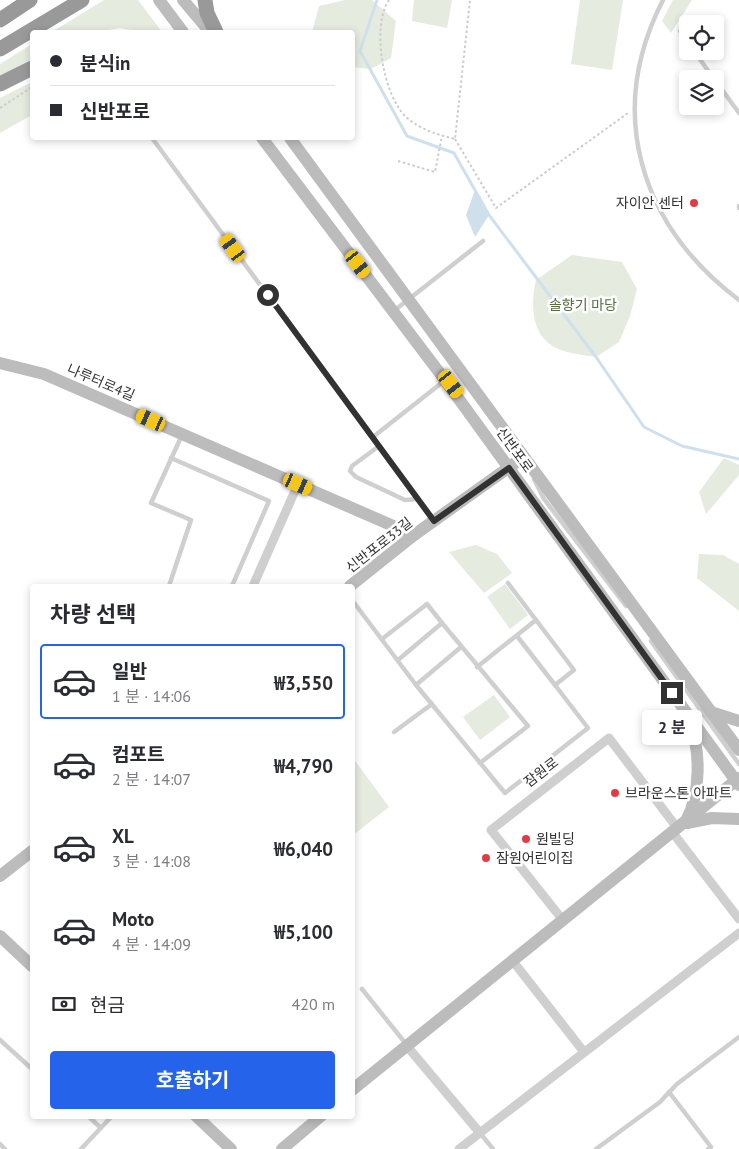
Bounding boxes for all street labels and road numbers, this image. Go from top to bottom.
street label: 나루터로4길 [64,360,138,404]
street label: 신반포로 [493,424,537,476]
street label: 신반포로33길 [342,513,416,577]
street label: 잠원로 [520,753,562,791]

